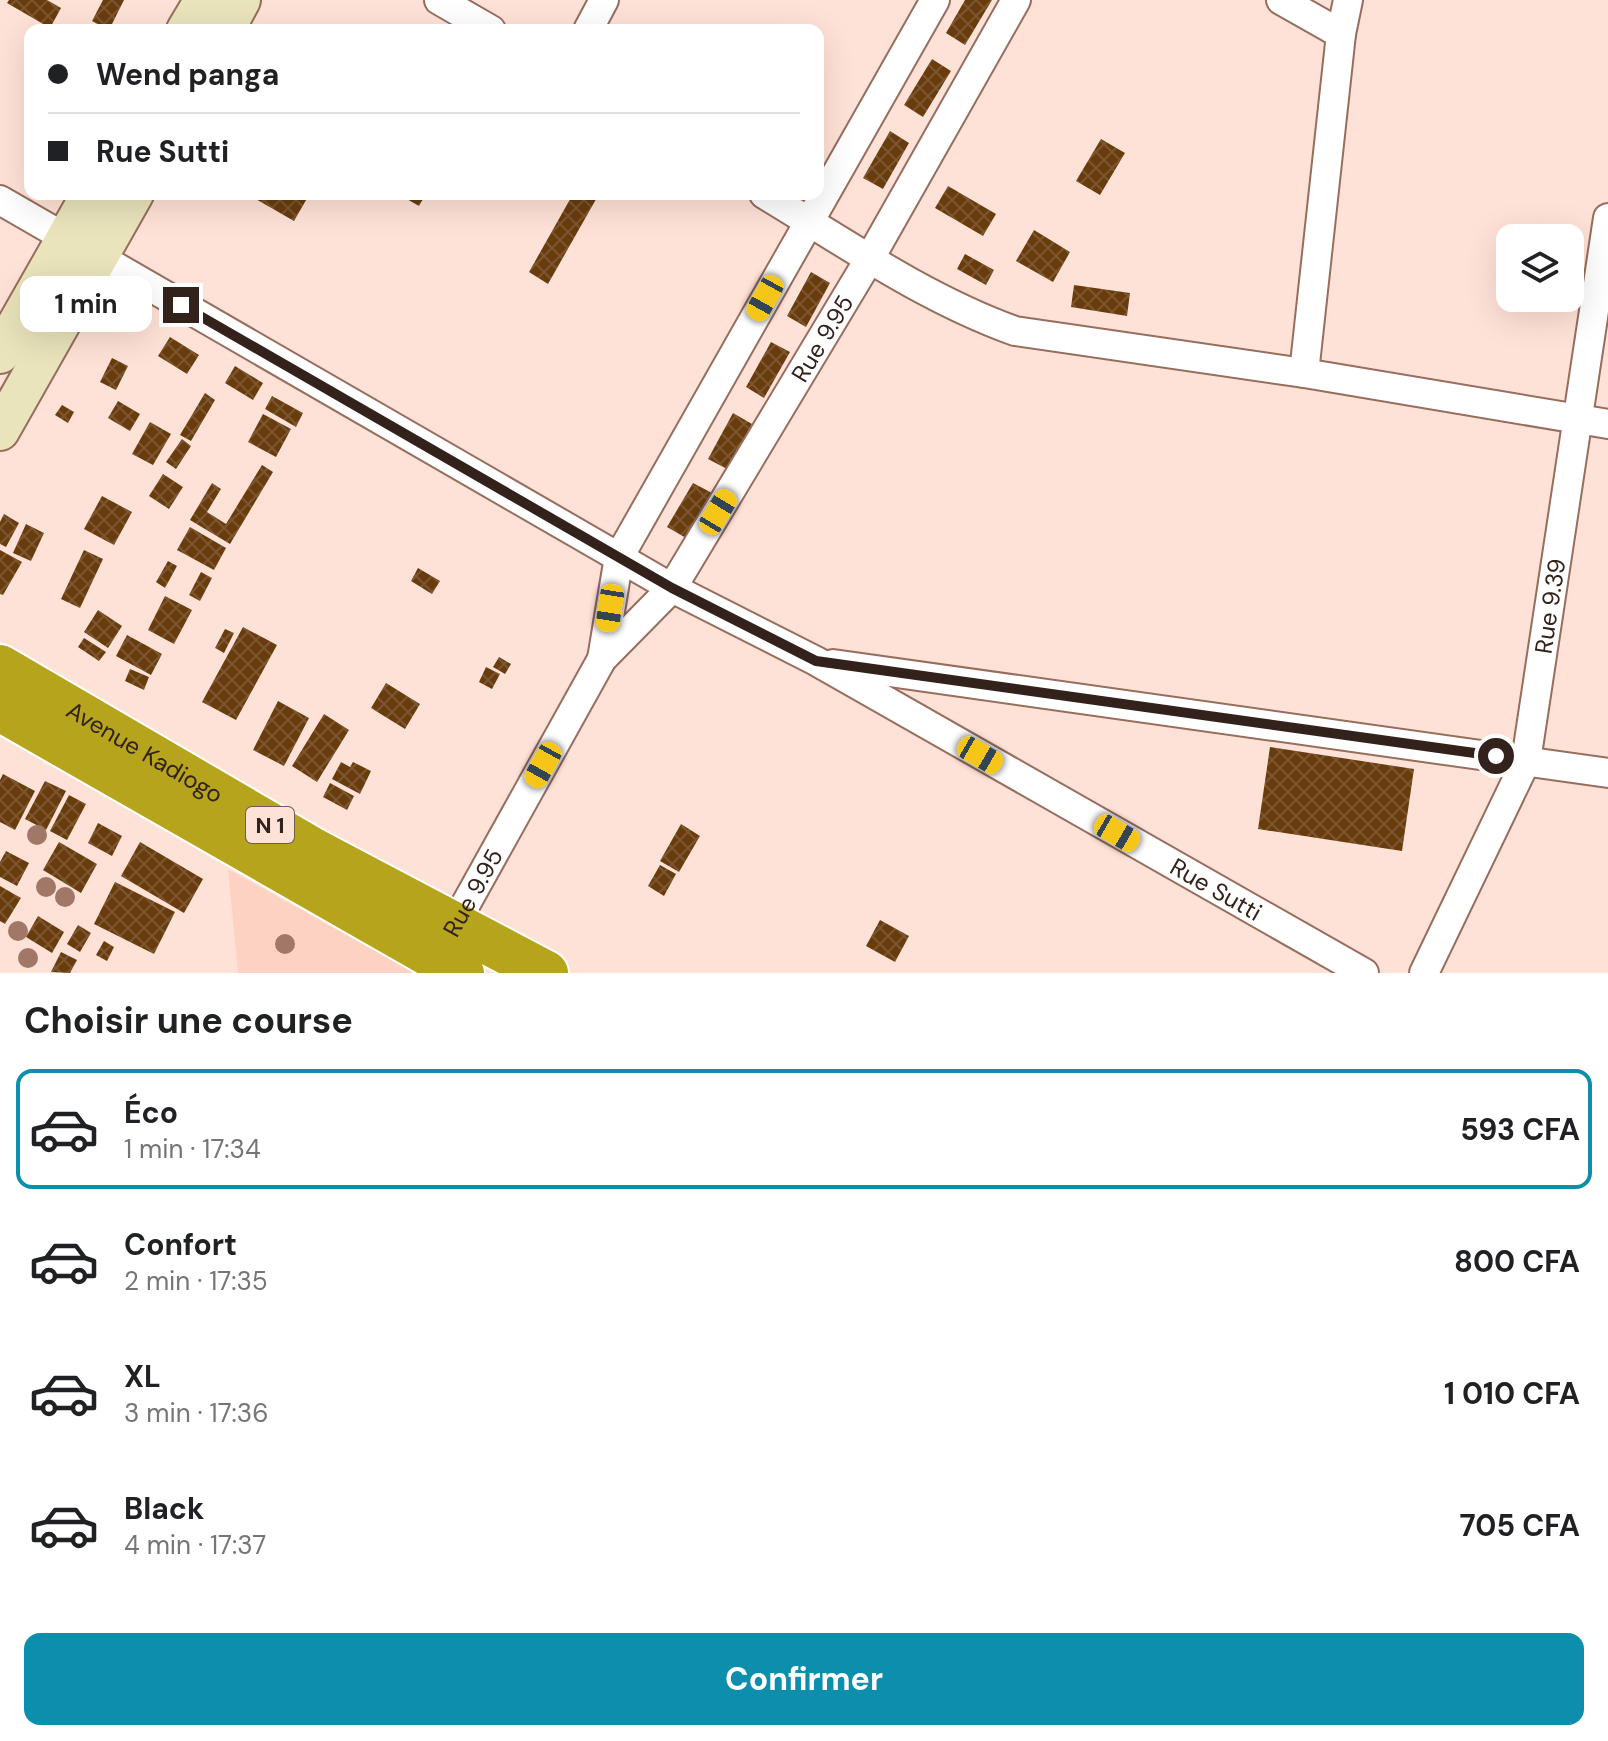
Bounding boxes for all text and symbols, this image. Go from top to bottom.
text: Wend panga [96,55,279,94]
text: Rue Sutti [96,132,229,171]
map controls [1496,224,1584,312]
button: layers [1496,224,1584,312]
car [743,271,787,325]
callout: 1 min [21,277,153,333]
text: 1 min [54,287,118,321]
route end [163,287,199,323]
street label: Rue 9.95 [784,289,860,387]
car [695,485,741,539]
street label: Rue 9.39 [1527,556,1572,656]
car [594,582,626,634]
street label: Avenue Kadiogo [61,694,229,810]
car [953,733,1007,777]
car [521,738,565,792]
route start [1478,738,1514,774]
road number: N 1 [246,807,294,843]
car [1090,811,1144,855]
street label: Rue 9.95 [435,843,509,942]
street label: Rue Sutti [1165,851,1268,927]
text: Choisir une course [24,997,353,1044]
icon: car [28,1093,100,1165]
text: Éco [124,1093,178,1132]
text: 593 CFA [1460,1110,1580,1149]
text: 1 min · 17:34 [124,1132,261,1166]
icon: car [28,1225,100,1297]
text: Confort [124,1225,237,1264]
text: 800 CFA [1454,1242,1580,1281]
text: 2 min · 17:35 [124,1264,268,1298]
icon: car [28,1357,100,1429]
text: XL [124,1357,161,1396]
text: 1 010 CFA [1444,1374,1580,1413]
text: 3 min · 17:36 [124,1396,269,1430]
icon: car [28,1489,100,1561]
text: Black [124,1489,204,1528]
text: 705 CFA [1459,1506,1580,1545]
text: 4 min · 17:37 [124,1528,266,1562]
button: Confirmer [24,1633,1584,1725]

